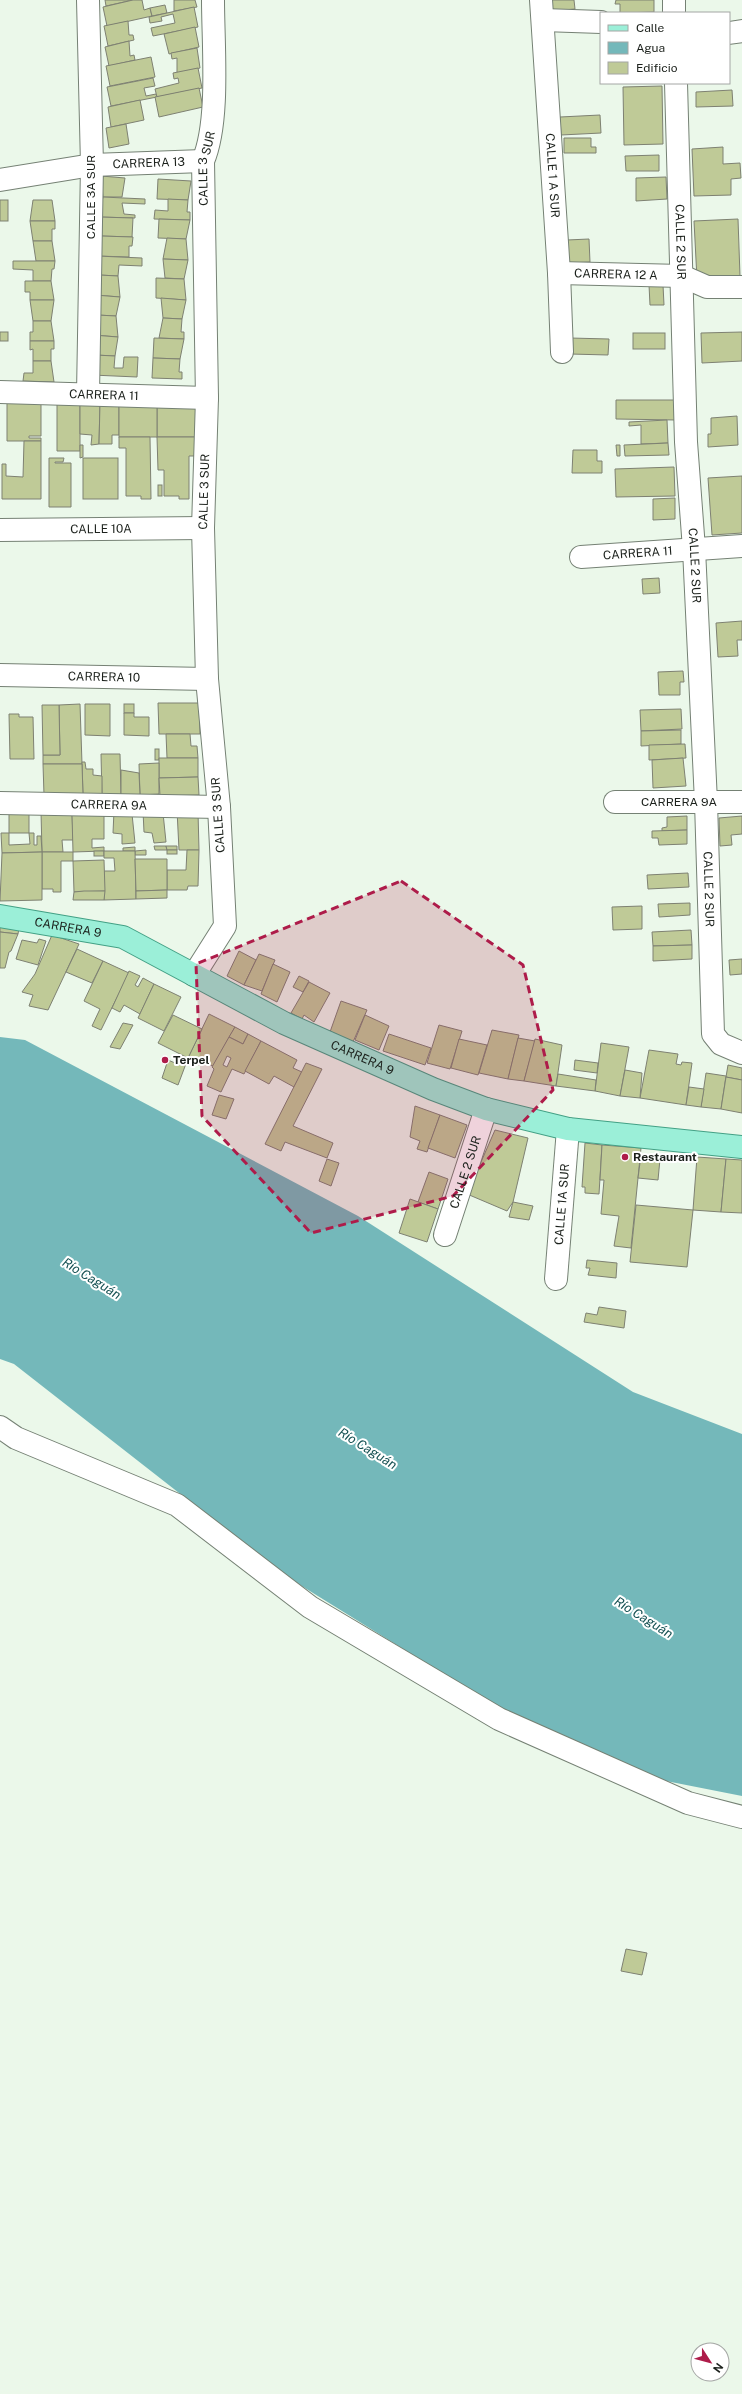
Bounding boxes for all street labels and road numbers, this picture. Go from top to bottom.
street label: CALLE 3 SUR [196,130,218,206]
street label: CALLE 1 A SUR [543,133,562,218]
street label: CALLE 3A SUR [84,155,98,239]
street label: CARRERA 13 [112,155,185,171]
street label: CALLE 2 SUR [672,204,688,280]
street label: CARRERA 12 A [574,266,658,282]
street label: CARRERA 11 [69,387,139,403]
street label: CALLE 3 SUR [196,454,212,530]
street label: CALLE 10A [70,522,132,536]
street label: CALLE 2 SUR [685,527,704,604]
street label: CARRERA 11 [603,544,673,562]
street label: CARRERA 10 [68,669,140,685]
street label: CALLE 3 SUR [208,777,228,853]
street label: CARRERA 9A [641,795,718,809]
street label: CARRERA 9A [71,797,148,813]
street label: CALLE 2 SUR [700,851,717,927]
street label: CARRERA 9 [34,915,102,940]
street label: CARRERA 9 [329,1038,396,1078]
street label: CALLE 2 SUR [447,1134,484,1210]
street label: CALLE 1A SUR [552,1163,572,1246]

